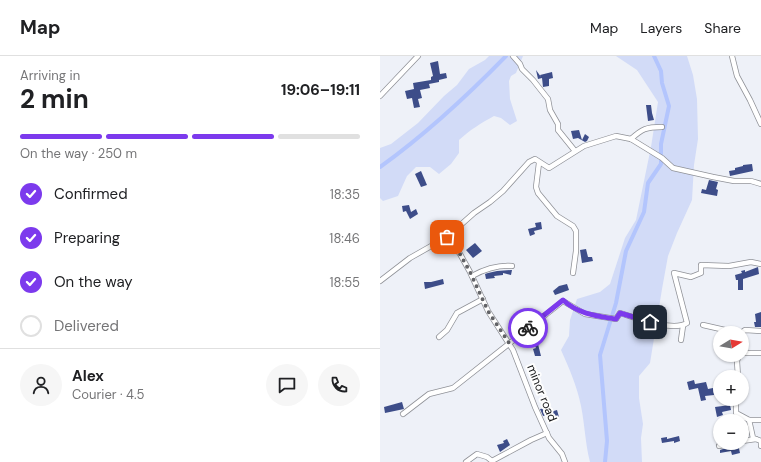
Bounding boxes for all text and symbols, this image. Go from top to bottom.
text: Map [20,15,60,40]
text: Map [590,19,618,37]
text: Layers [640,19,682,37]
text: Share [704,19,741,37]
text: Arriving in [20,67,80,84]
text: 19:06–19:11 [281,80,360,100]
text: 2 min [20,82,89,116]
text: On the way · 250 m [20,145,137,162]
icon: check [20,183,42,205]
text: Confirmed [54,184,128,204]
text: 18:35 [330,186,360,203]
pin [430,220,464,254]
icon: bag [436,226,458,248]
icon: check [20,227,42,249]
text: Preparing [54,228,120,248]
text: 18:46 [329,230,360,247]
icon: check [20,271,42,293]
text: On the way [54,272,133,292]
text: 18:55 [330,274,360,291]
pin [633,305,667,339]
courier [508,308,548,348]
icon: home [639,311,661,333]
text: Delivered [54,316,119,336]
icon: bike [517,317,539,339]
north arrow [713,326,749,362]
map controls [713,326,749,450]
street label: minor road [523,362,561,424]
button: person [20,364,62,406]
button: chat [266,364,308,406]
button: phone [318,364,360,406]
text: Alex [72,366,104,386]
button: + [713,370,749,406]
text: Courier · 4.5 [72,386,145,403]
button: − [713,414,749,450]

